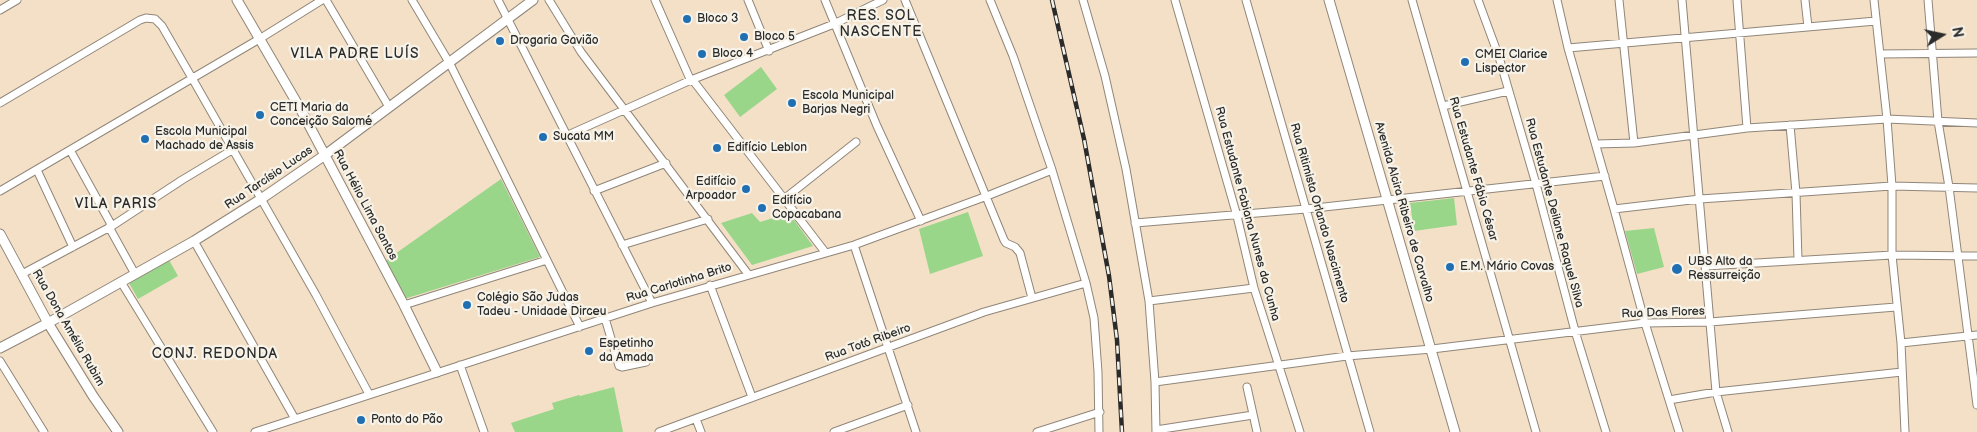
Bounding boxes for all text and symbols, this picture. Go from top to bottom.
district label: RES. SOL NASCENTE [839,8,923,40]
north arrow [1917,10,1967,60]
place label: Bloco 3 [697,12,738,26]
marker: Bloco 3 [681,13,693,25]
text: N [1948,26,1967,39]
place label: Bloco 5 [754,30,795,44]
marker: Bloco 5 [738,31,750,43]
place label: Drogaria Gavião [510,34,599,48]
marker: Drogaria Gavião [494,35,506,47]
district label: VILA PADRE LUÍS [289,46,421,62]
place label: Bloco 4 [712,47,753,61]
marker: Bloco 4 [696,48,708,60]
place label: CMEI Clarice Lispector [1475,48,1547,76]
marker: CMEI Clarice Lispector [1459,56,1471,68]
place label: Escola Municipal Barjas Negri [802,89,894,117]
street label: Rua Estudante Fábio César [1445,95,1501,243]
marker: Escola Municipal Barjas Negri [786,97,798,109]
place label: CETI Maria da Conceição Salomé [270,101,372,129]
street label: Rua Estudante Fabiana Nunes da Cunha [1211,105,1283,323]
marker: CETI Maria da Conceição Salomé [254,109,266,121]
street label: Rua Estudante Deilane Raquel Silva [1522,117,1586,309]
street label: Avenida Alcira Ribeiro de Carvalho [1371,120,1437,304]
street label: Rua Ritimista Orlando Nascimento [1286,121,1352,305]
place label: Escola Municipal Machado de Assis [155,125,254,153]
place label: Sucata MM [553,130,614,144]
marker: Sucata MM [537,131,549,143]
marker: Escola Municipal Machado de Assis [139,133,151,145]
place label: Edifício Leblon [727,141,807,155]
marker: Edifício Leblon [711,142,723,154]
street label: Rua Tarcísio Lucas [222,143,316,213]
street label: Rua Hélio Lima Santos [330,147,400,263]
place label: Edifício Arpoador [686,175,736,203]
marker: Edifício Arpoador [740,183,752,195]
place label: Edifício Copacabana [772,194,841,222]
district label: VILA PARIS [73,196,159,212]
marker: Edifício Copacabana [756,202,768,214]
place label: UBS Alto da Ressurreição [1688,255,1761,283]
street label: Rua Carlotinha Brito [624,260,734,306]
place label: E.M. Mário Covas [1460,260,1554,274]
marker: E.M. Mário Covas [1444,261,1456,273]
marker: UBS Alto da Ressurreição [1670,262,1684,276]
street label: Rua Dona Amélia Rubim [29,267,107,389]
place label: Colégio São Judas Tadeu - Unidade Dirceu [477,291,606,319]
marker: Colégio São Judas Tadeu - Unidade Dirceu [461,299,473,311]
street label: Rua Das Flores [1621,304,1705,322]
street label: Rua Totó Ribeiro [823,321,913,365]
place label: Espetinho da Amada [599,337,654,365]
marker: Espetinho da Amada [583,345,595,357]
district label: CONJ. REDONDA [150,346,280,362]
place label: Ponto do Pão [371,413,443,427]
marker: Ponto do Pão [355,414,367,426]

